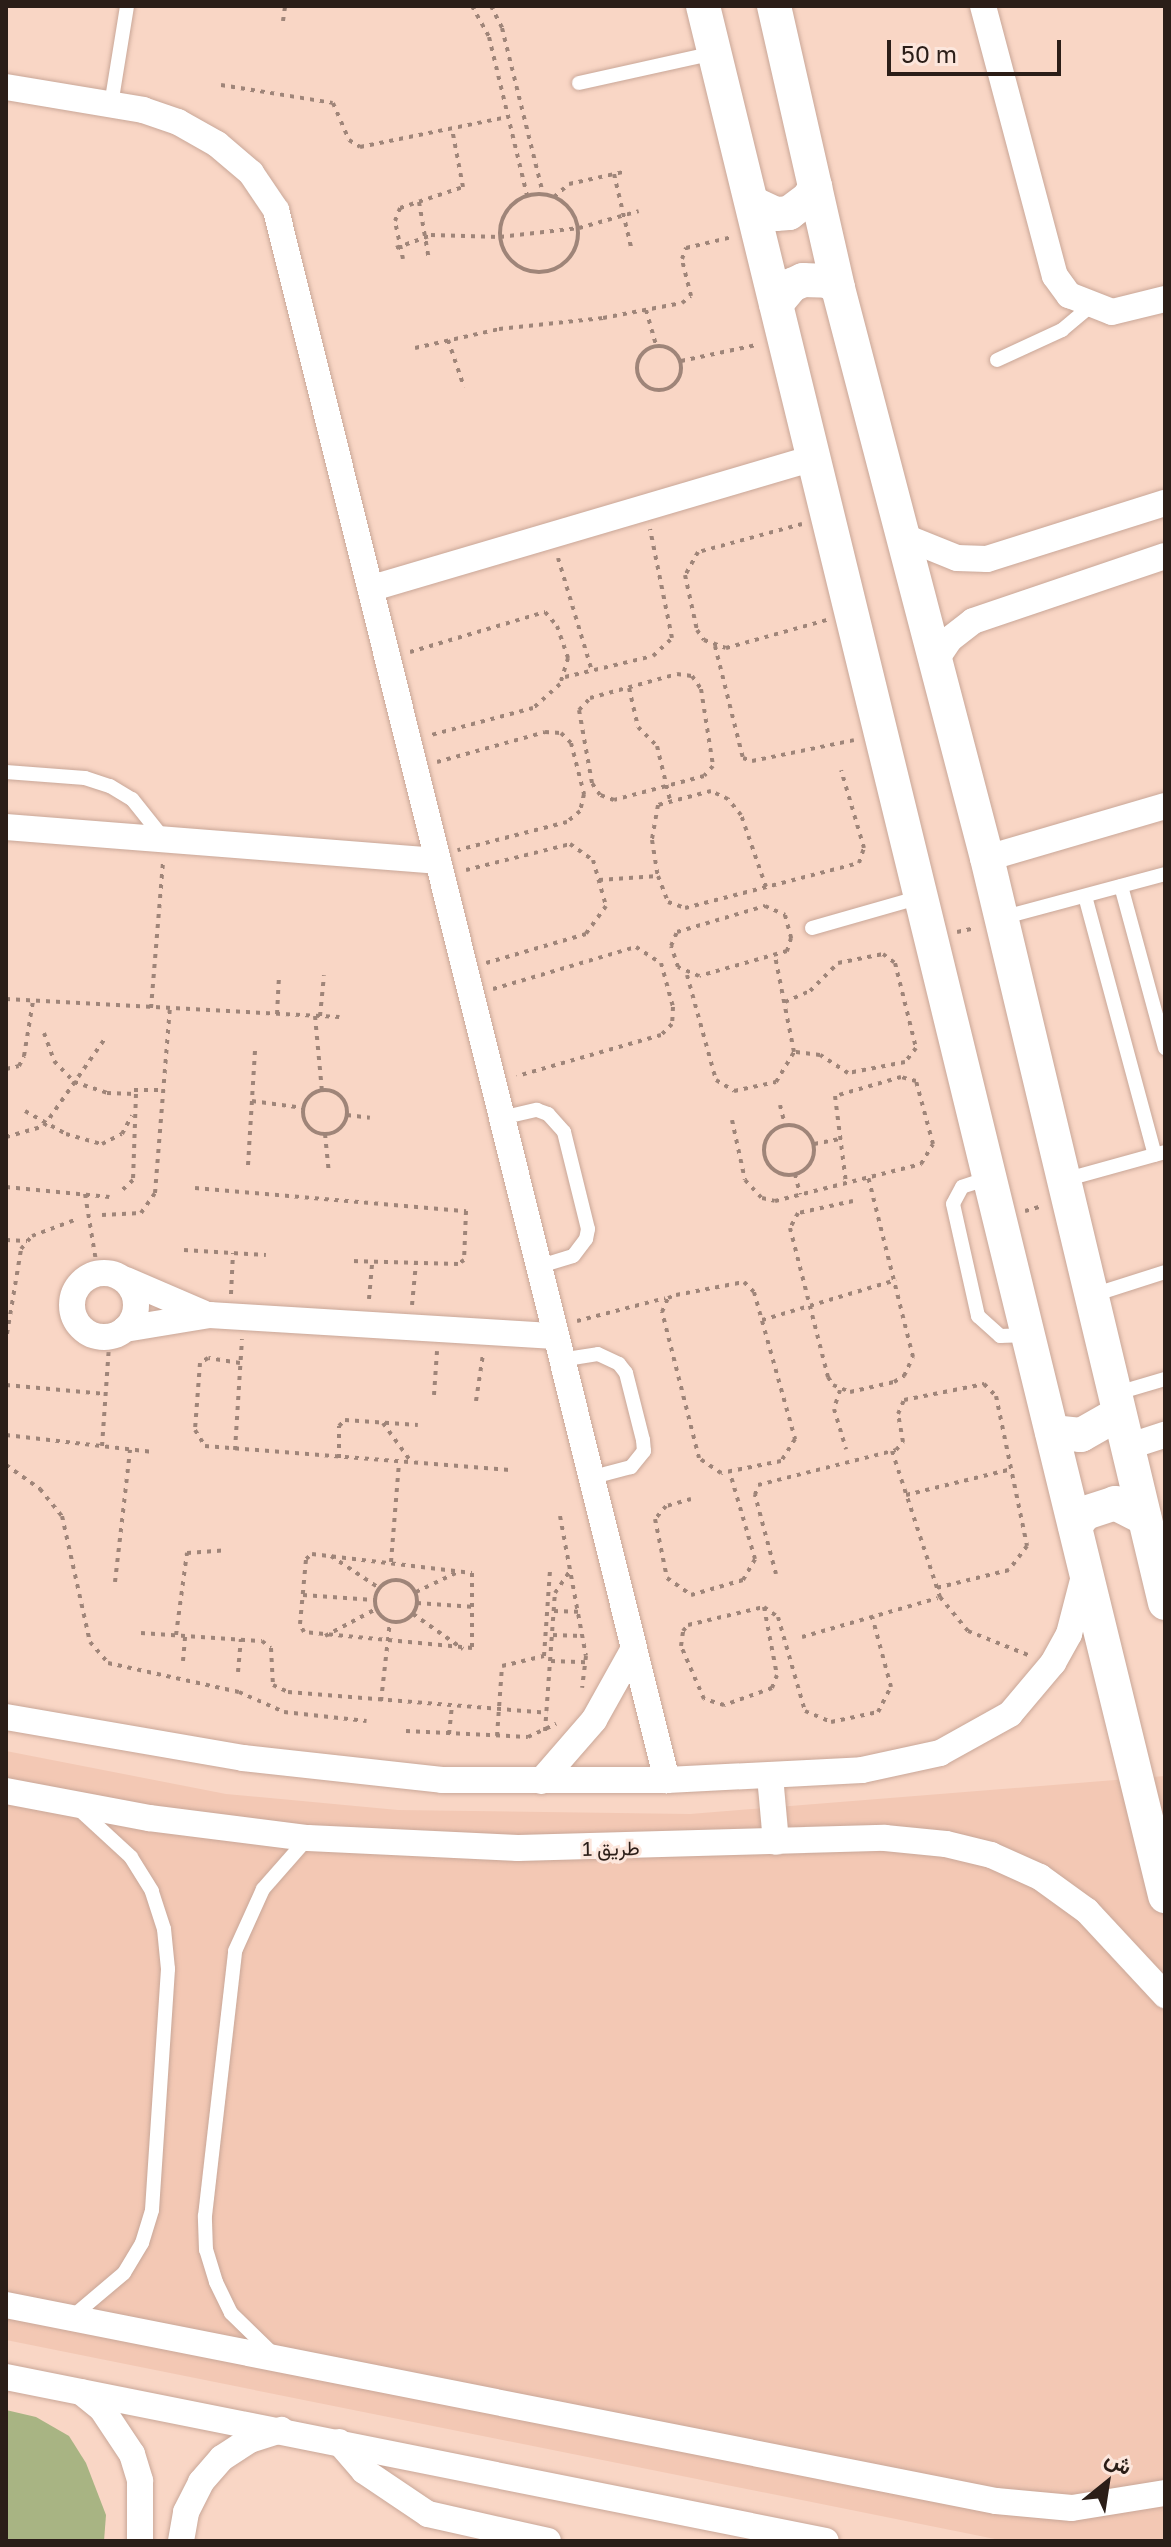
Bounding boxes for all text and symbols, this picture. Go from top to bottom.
scale bar [891,24,1065,74]
text: 50 m [901,39,957,68]
street label: طريق 1 [582,1836,640,1860]
north arrow [1067,2443,1147,2523]
text: ش [1101,2443,1137,2480]

